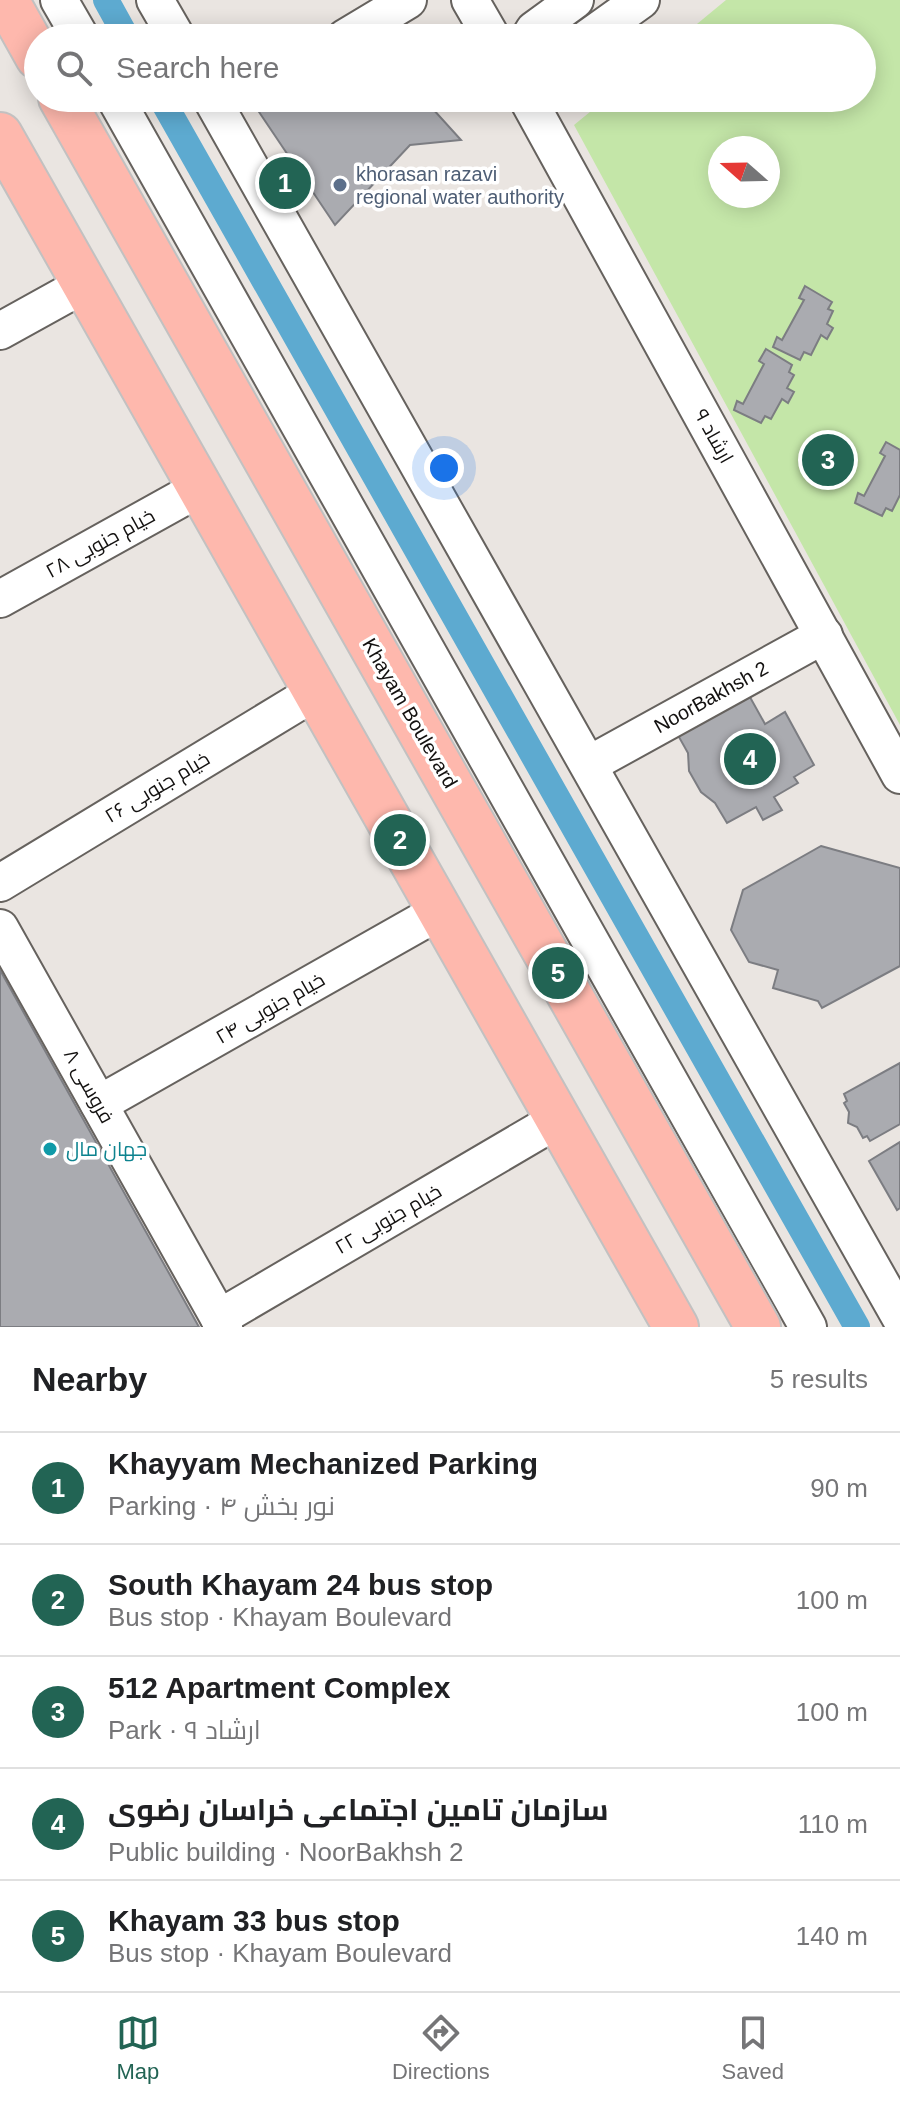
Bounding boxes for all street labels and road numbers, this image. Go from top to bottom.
street label: ارشاد ۹ [689,405,738,467]
street label: خیام جنوبی ۲۸ [42,504,160,585]
street label: Khayam Boulevard [358,634,462,792]
street label: NoorBakhsh 2 [650,657,772,737]
street label: خیام جنوبی ۲۶ [101,747,215,829]
street label: خیام جنوبی ۲۴ [212,968,330,1051]
street label: فروسی ۸ [58,1045,118,1128]
street label: خیام جنوبی ۲۲ [331,1180,447,1261]

